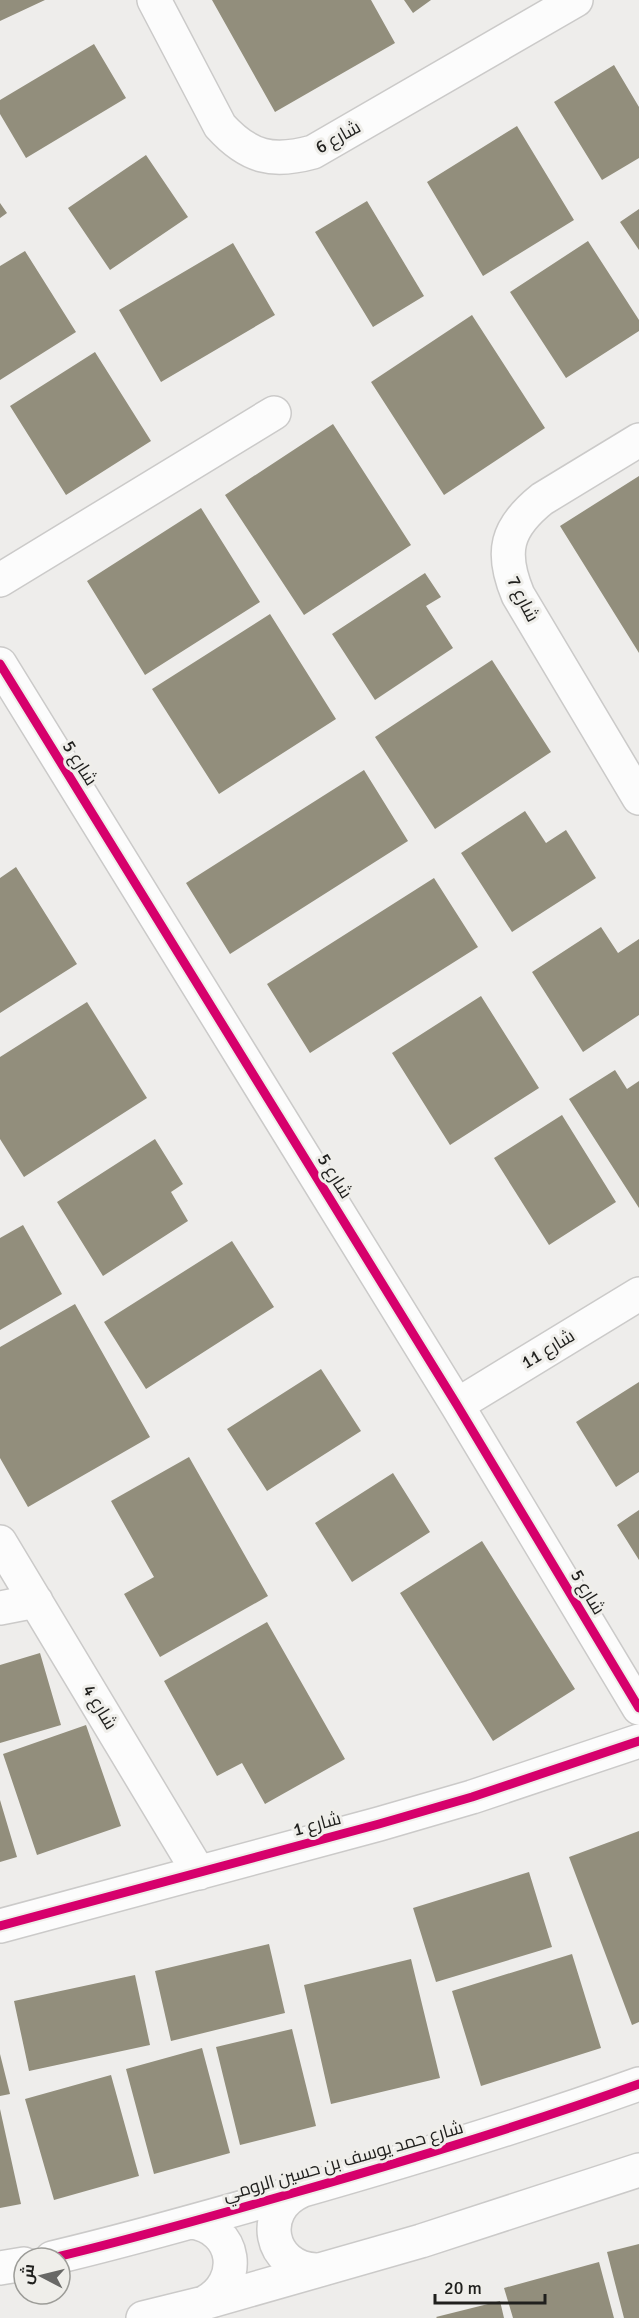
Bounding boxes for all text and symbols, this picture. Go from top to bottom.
street label: شارع 6 [311,116,365,159]
street label: شارع 7 [501,572,544,626]
street label: شارع 5 [57,737,102,790]
street label: شارع 5 [312,1150,357,1203]
street label: شارع 11 [517,1325,579,1374]
street label: شارع 5 [565,1566,610,1619]
street label: شارع 4 [77,1681,122,1734]
street label: شارع 1 [291,1807,344,1842]
street label: شارع حمد يوسف بن حسين الرومي [220,2116,466,2209]
north arrow [12,2246,72,2306]
text: ش [17,2263,39,2286]
scale bar [435,2267,544,2305]
text: 20 m [444,2277,482,2299]

